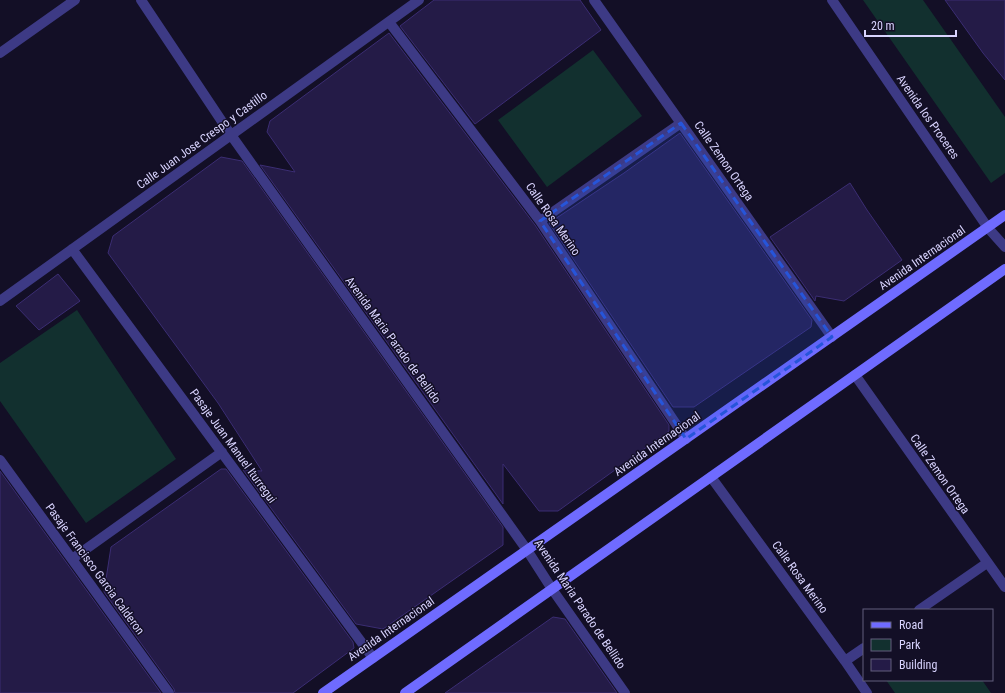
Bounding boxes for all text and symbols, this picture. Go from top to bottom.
scale bar [865,12,956,38]
text: 20 m [871,19,895,33]
street label: Avenida los Proceres [894,72,962,162]
street label: Calle Juan Jose Crespo y Castillo [134,88,270,192]
street label: Calle Zemon Ortega [691,119,757,204]
street label: Calle Rosa Merino [523,180,583,258]
street label: Avenida Internacional [876,223,968,293]
street label: Avenida Maria Parado de Bellido [342,274,444,406]
street label: Pasaje Juan Manuel Iturregui [187,386,279,506]
street label: Avenida Internacional [611,409,703,479]
street label: Calle Zemon Ortega [907,432,973,517]
street label: Pasaje Francisco Garcia Calderon [43,501,147,637]
street label: Avenida Maria Parado de Bellido [531,537,629,671]
street label: Calle Rosa Merino [769,538,831,616]
street label: Avenida Internacional [345,594,437,664]
legend [863,609,993,681]
text: Road [899,618,923,632]
text: Park [899,638,921,652]
text: Building [899,658,937,672]

